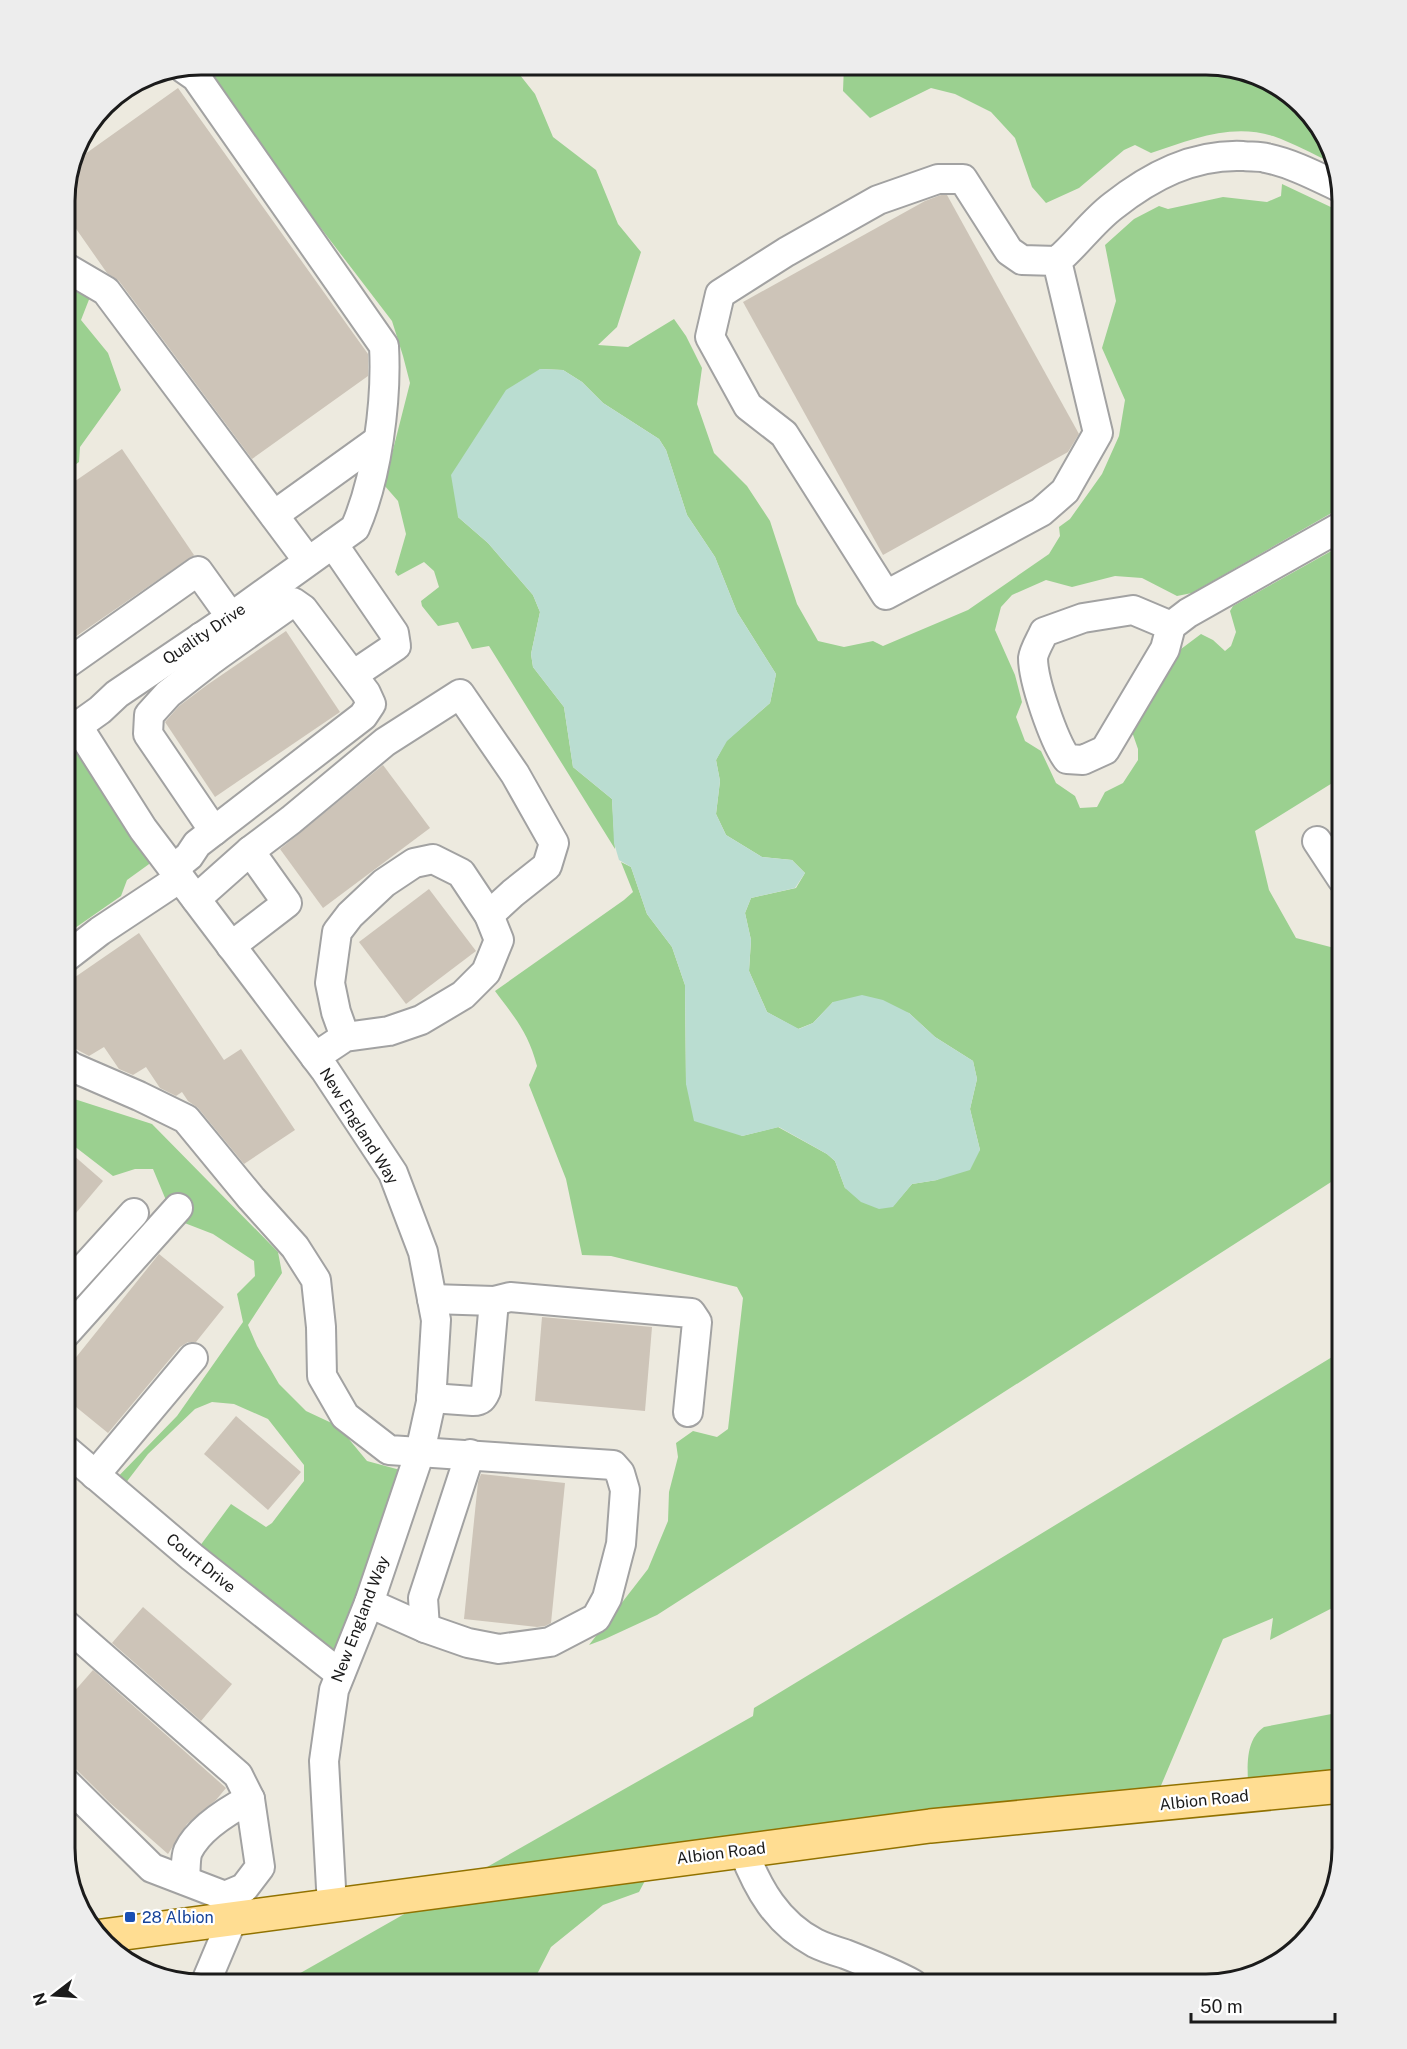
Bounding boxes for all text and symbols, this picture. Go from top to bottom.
street label: Quality Drive [159,599,249,669]
street label: New England Way [316,1064,403,1188]
street label: Court Drive [162,1529,240,1597]
street label: New England Way [327,1553,393,1685]
street label: Albion Road [1158,1786,1250,1814]
street label: Albion Road [675,1838,767,1868]
place label: 28 Albion [142,1908,214,1927]
marker: 28 Albion [123,1910,137,1924]
north arrow [24,1965,84,2025]
scale bar [1191,1986,1335,2024]
text: N [29,1990,51,2008]
text: 50 m [1200,1996,1243,2017]

